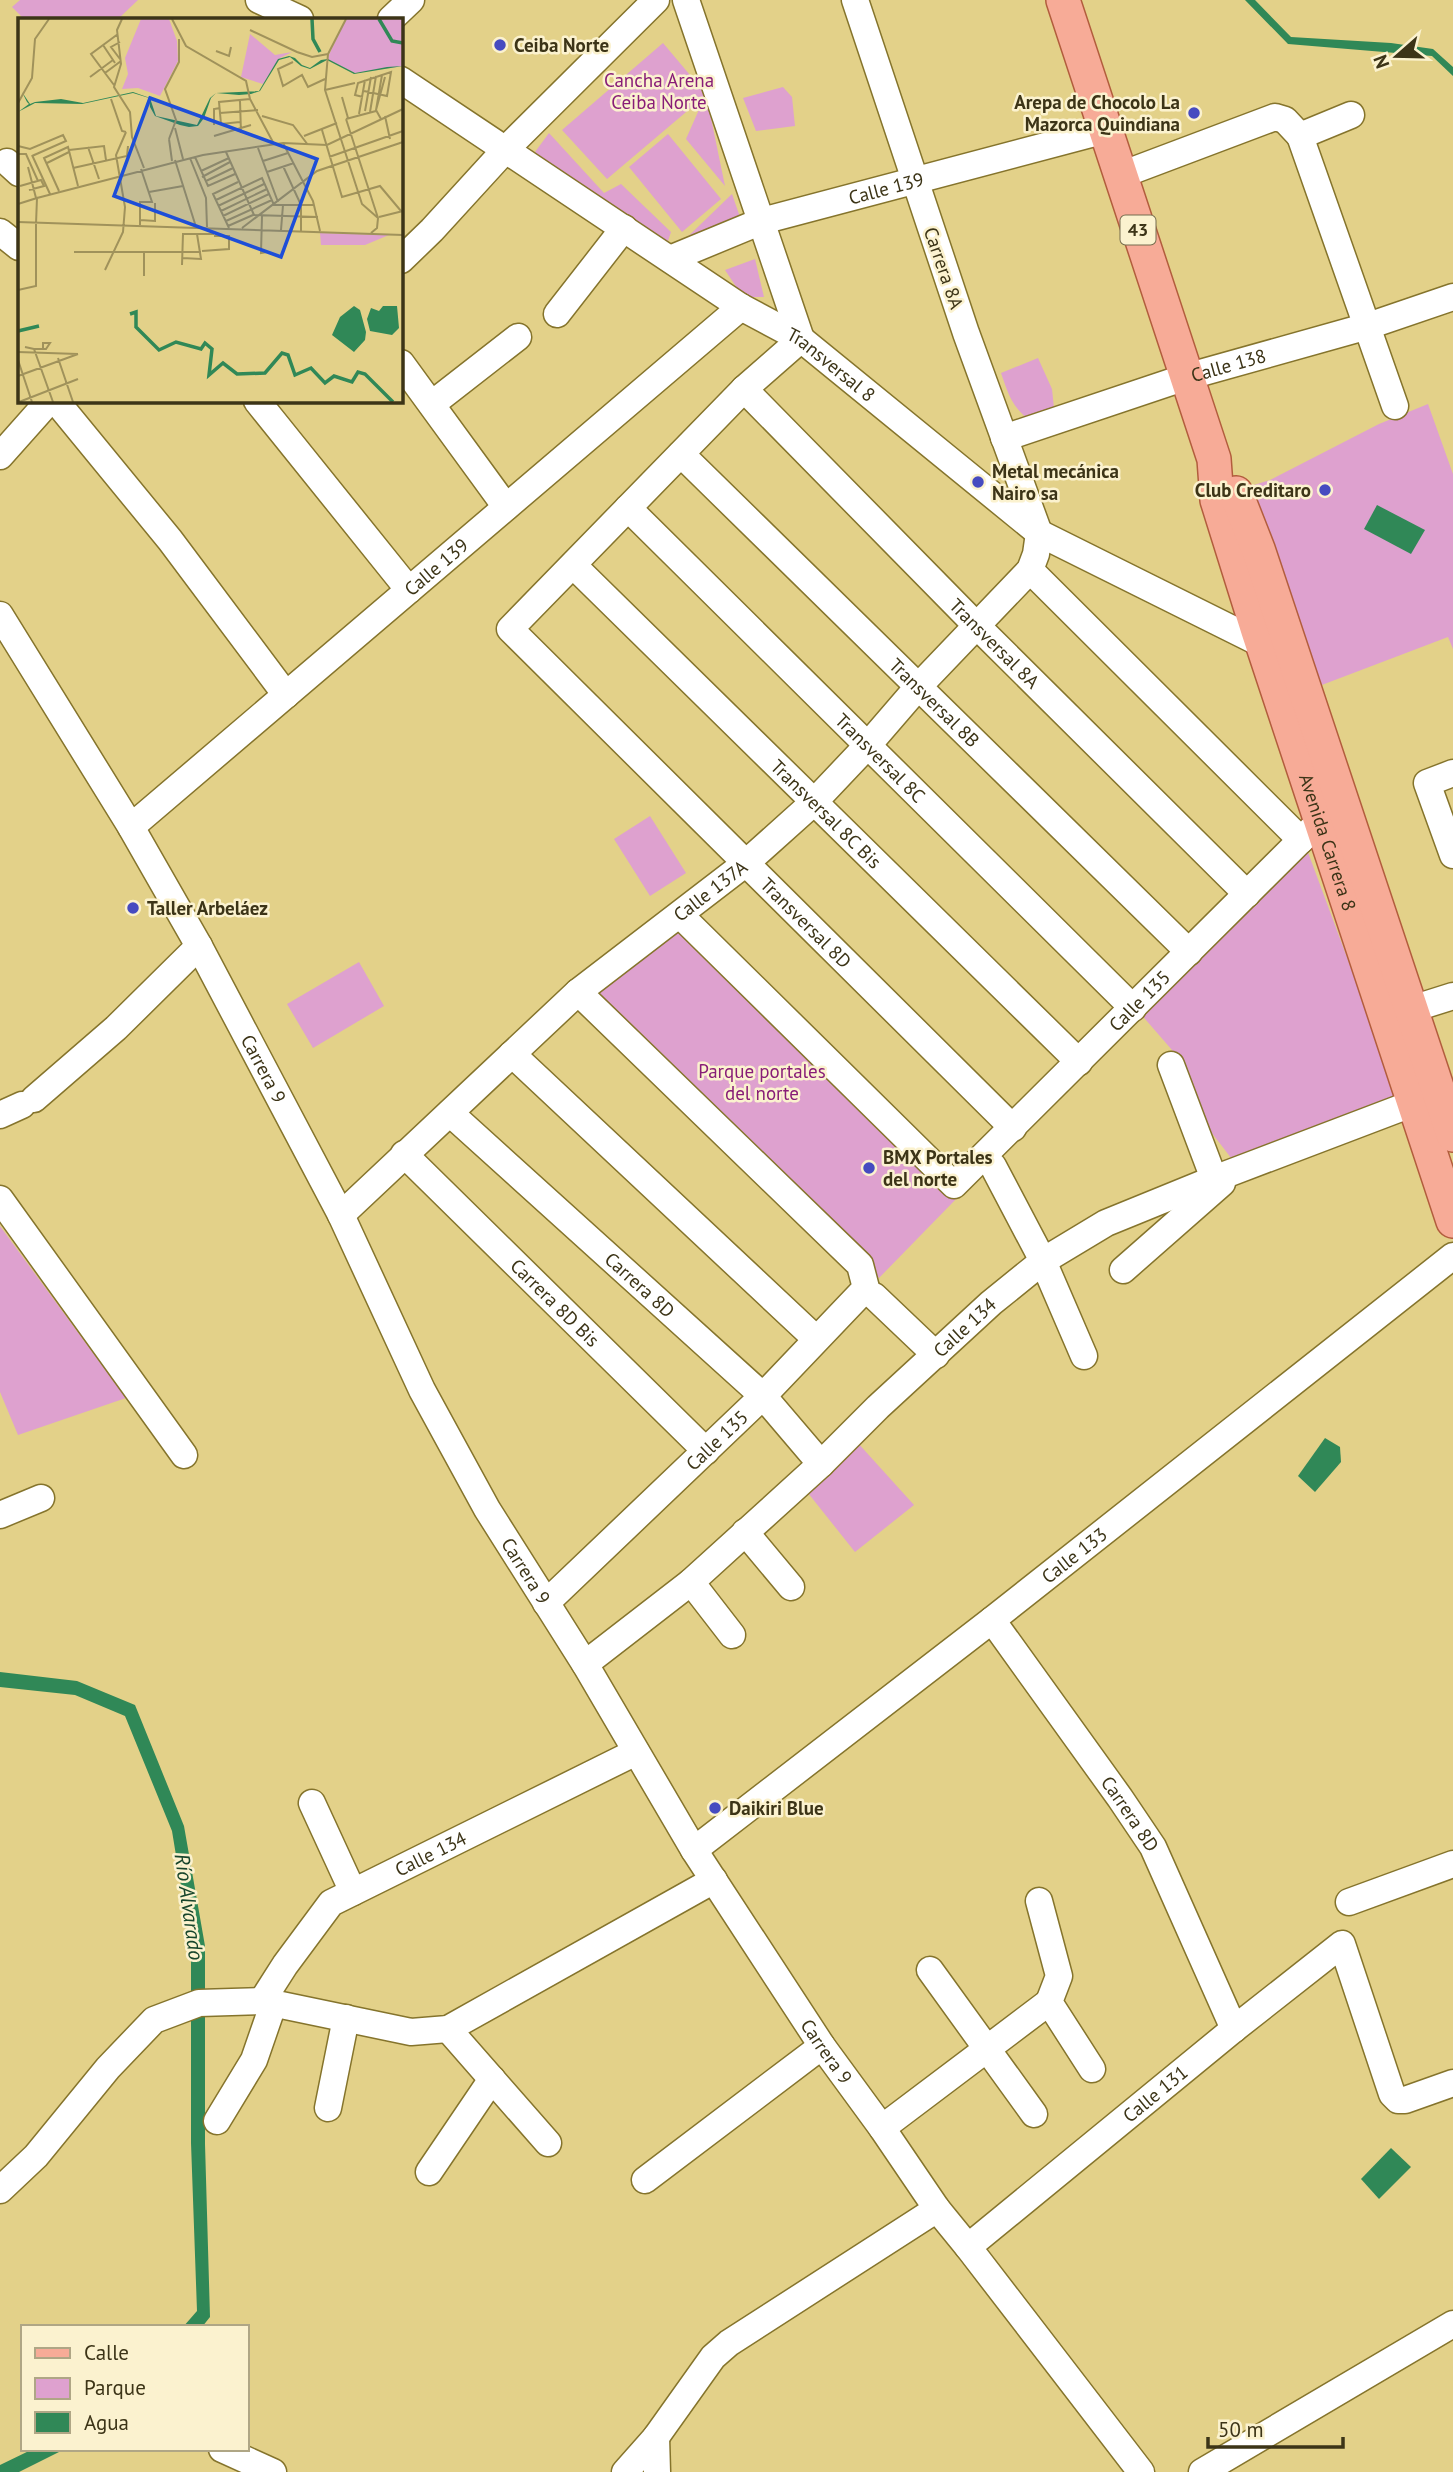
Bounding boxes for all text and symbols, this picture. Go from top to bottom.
inset map [18,18,402,402]
north arrow [1362,21,1432,91]
place label: Ceiba Norte [514,33,609,57]
marker: Ceiba Norte [492,37,508,53]
text: N [1368,52,1394,72]
park label: Cancha Arena Ceiba Norte [604,68,714,114]
place label: Arepa de Chocolo La Mazorca Quindiana [1014,90,1180,136]
marker: Arepa de Chocolo La Mazorca Quindiana [1186,105,1202,121]
street label: Calle 139 [846,167,926,210]
road number: 43 [1120,215,1156,244]
street label: Carrera 8A [919,224,969,312]
street label: Transversal 8 [783,322,880,407]
street label: Calle 138 [1188,343,1269,387]
place label: Metal mecánica Nairo sa [992,459,1119,505]
marker: Metal mecánica Nairo sa [970,474,986,490]
place label: Club Creditaro [1195,478,1311,502]
marker: Club Creditaro [1317,482,1333,498]
street label: Calle 139 [399,533,473,601]
street label: Transversal 8A [945,593,1045,693]
street label: Transversal 8B [884,653,985,752]
street label: Transversal 8C [830,708,930,808]
street label: Transversal 8C Bis [766,754,887,873]
street label: Avenida Carrera 8 [1294,770,1362,914]
street label: Calle 137A [668,855,752,927]
street label: Transversal 8D [755,872,857,973]
place label: Taller Arbeláez [147,896,268,920]
marker: Taller Arbeláez [125,900,141,916]
street label: Calle 135 [1104,965,1175,1036]
street label: Carrera 9 [236,1030,292,1107]
park label: Parque portales del norte [698,1059,826,1105]
place label: BMX Portales del norte [883,1145,993,1191]
marker: BMX Portales del norte [861,1160,877,1176]
street label: Carrera 8D [600,1247,680,1323]
street label: Carrera 8D Bis [506,1254,605,1352]
street label: Calle 134 [928,1292,1001,1362]
street label: Calle 135 [681,1405,753,1475]
street label: Calle 133 [1036,1522,1112,1588]
street label: Carrera 9 [496,1533,556,1608]
street label: Carrera 8D [1096,1771,1165,1856]
place label: Daikiri Blue [729,1796,824,1820]
marker: Daikiri Blue [707,1800,723,1816]
street label: Calle 134 [391,1826,470,1882]
water label: Río Alvarado [169,1852,210,1962]
street label: Carrera 9 [796,2014,858,2089]
street label: Calle 131 [1118,2060,1193,2127]
legend [21,2325,248,2451]
text: Calle [84,2339,129,2366]
text: Parque [84,2374,146,2401]
scale bar [1208,2406,1343,2450]
text: Agua [84,2409,129,2436]
text: 50 m [1218,2416,1264,2443]

